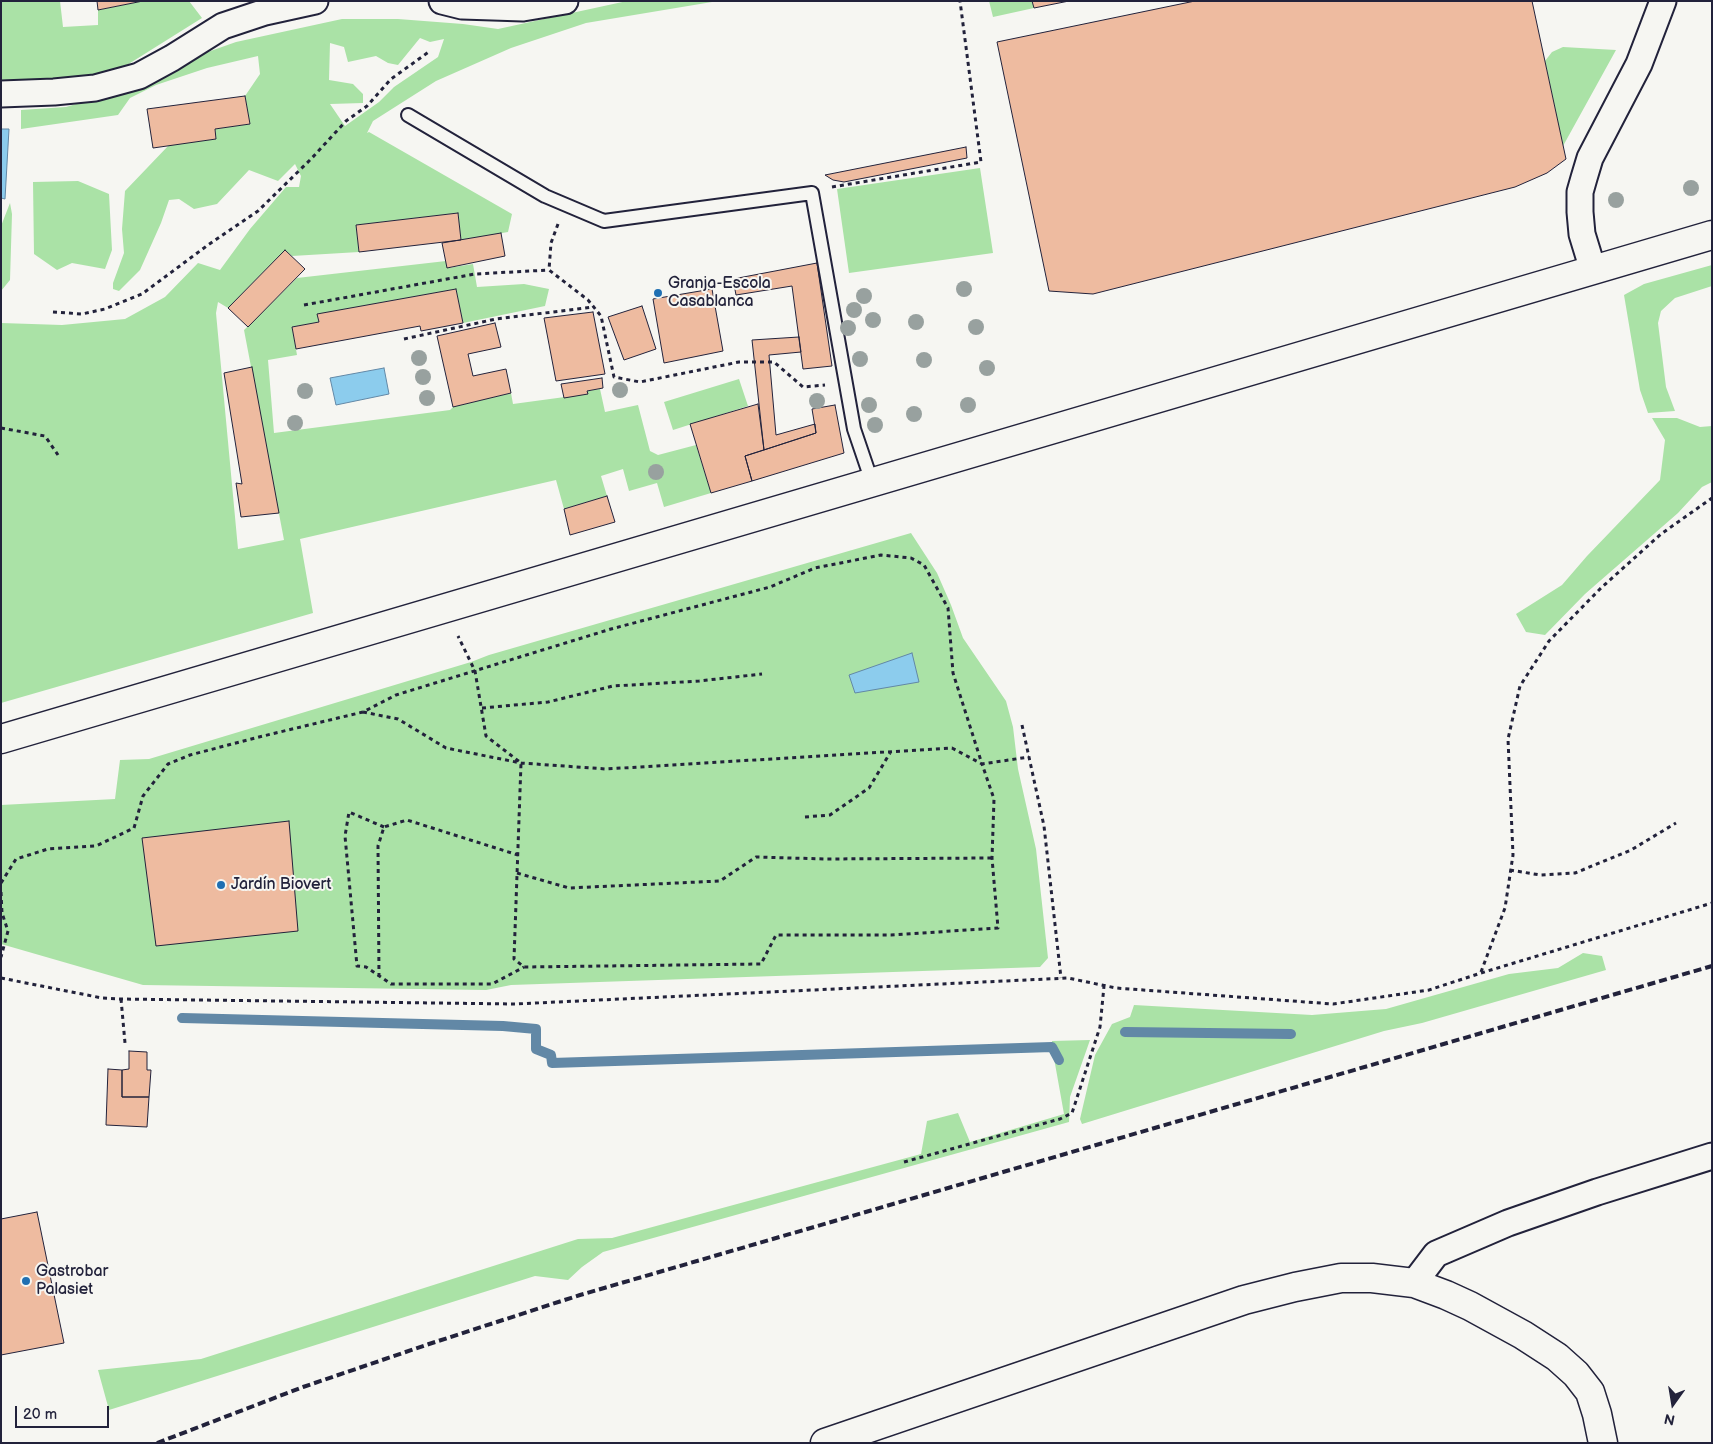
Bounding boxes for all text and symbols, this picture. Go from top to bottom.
place label: Granja-Escola Casablanca [668,274,771,312]
marker: Granja-Escola Casablanca [652,287,664,299]
place label: Jardín Biovert [231,875,331,895]
marker: Jardín Biovert [215,879,227,891]
place label: Gastrobar Palasiet [36,1262,108,1300]
marker: Gastrobar Palasiet [20,1275,32,1287]
north arrow [1648,1379,1698,1429]
scale bar [18,1396,111,1428]
text: 20 m [23,1405,57,1424]
text: N [1662,1410,1677,1429]

